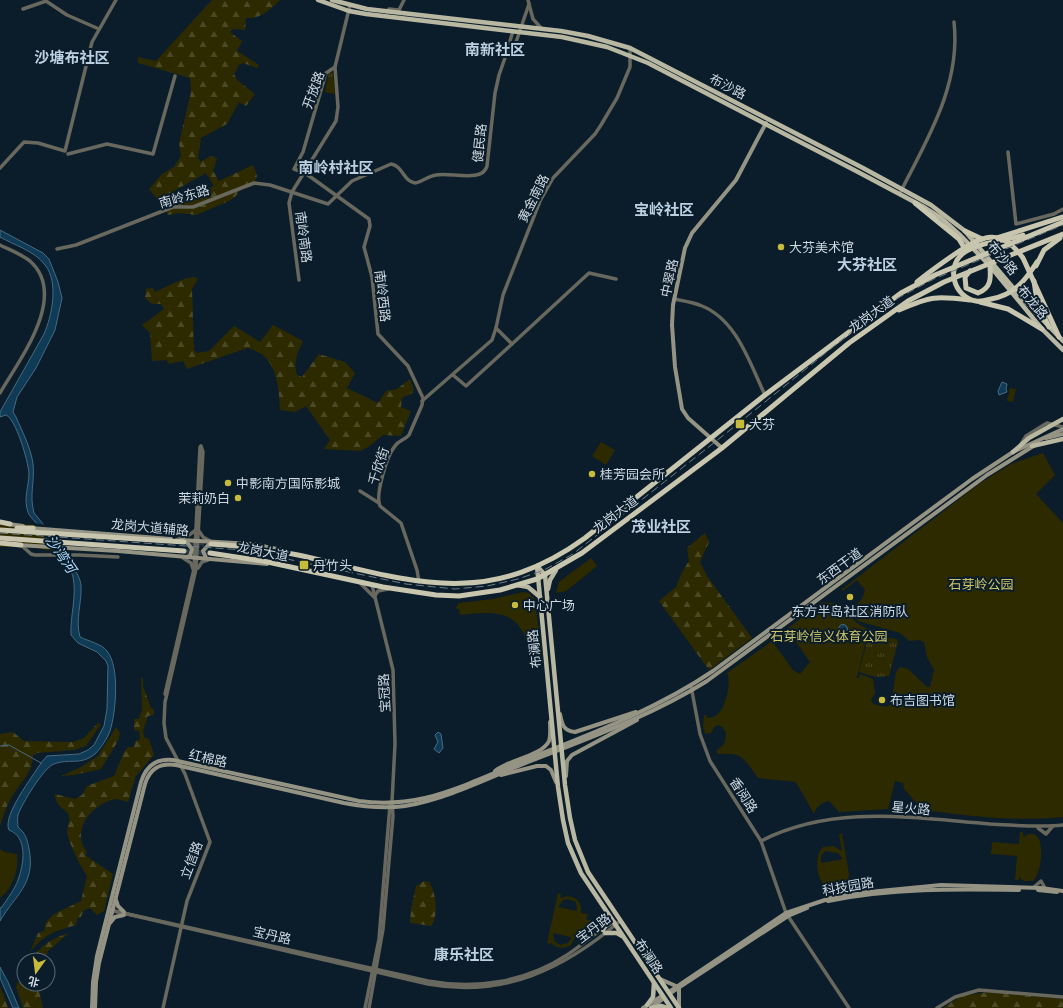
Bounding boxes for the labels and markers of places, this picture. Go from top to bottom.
place label: 大芬美术馆 [789,239,854,255]
marker: 大芬美术馆 [776,242,786,252]
place label: 大芬 [749,416,775,432]
marker: 大芬 [734,418,746,430]
place label: 桂芳园会所 [600,466,665,482]
marker: 桂芳园会所 [587,469,597,479]
place label: 中影南方国际影城 [236,475,340,491]
marker: 中影南方国际影城 [223,478,233,488]
place label: 茉莉奶白 [178,490,230,506]
marker: 茉莉奶白 [233,493,243,503]
place label: 丹竹头 [313,557,352,573]
marker: 丹竹头 [298,559,310,571]
marker: 东方半岛社区消防队 [845,592,855,602]
place label: 中心广场 [523,597,575,613]
marker: 中心广场 [510,600,520,610]
place label: 东方半岛社区消防队 [791,603,909,619]
place label: 布吉图书馆 [890,692,955,708]
marker: 布吉图书馆 [877,695,887,705]

